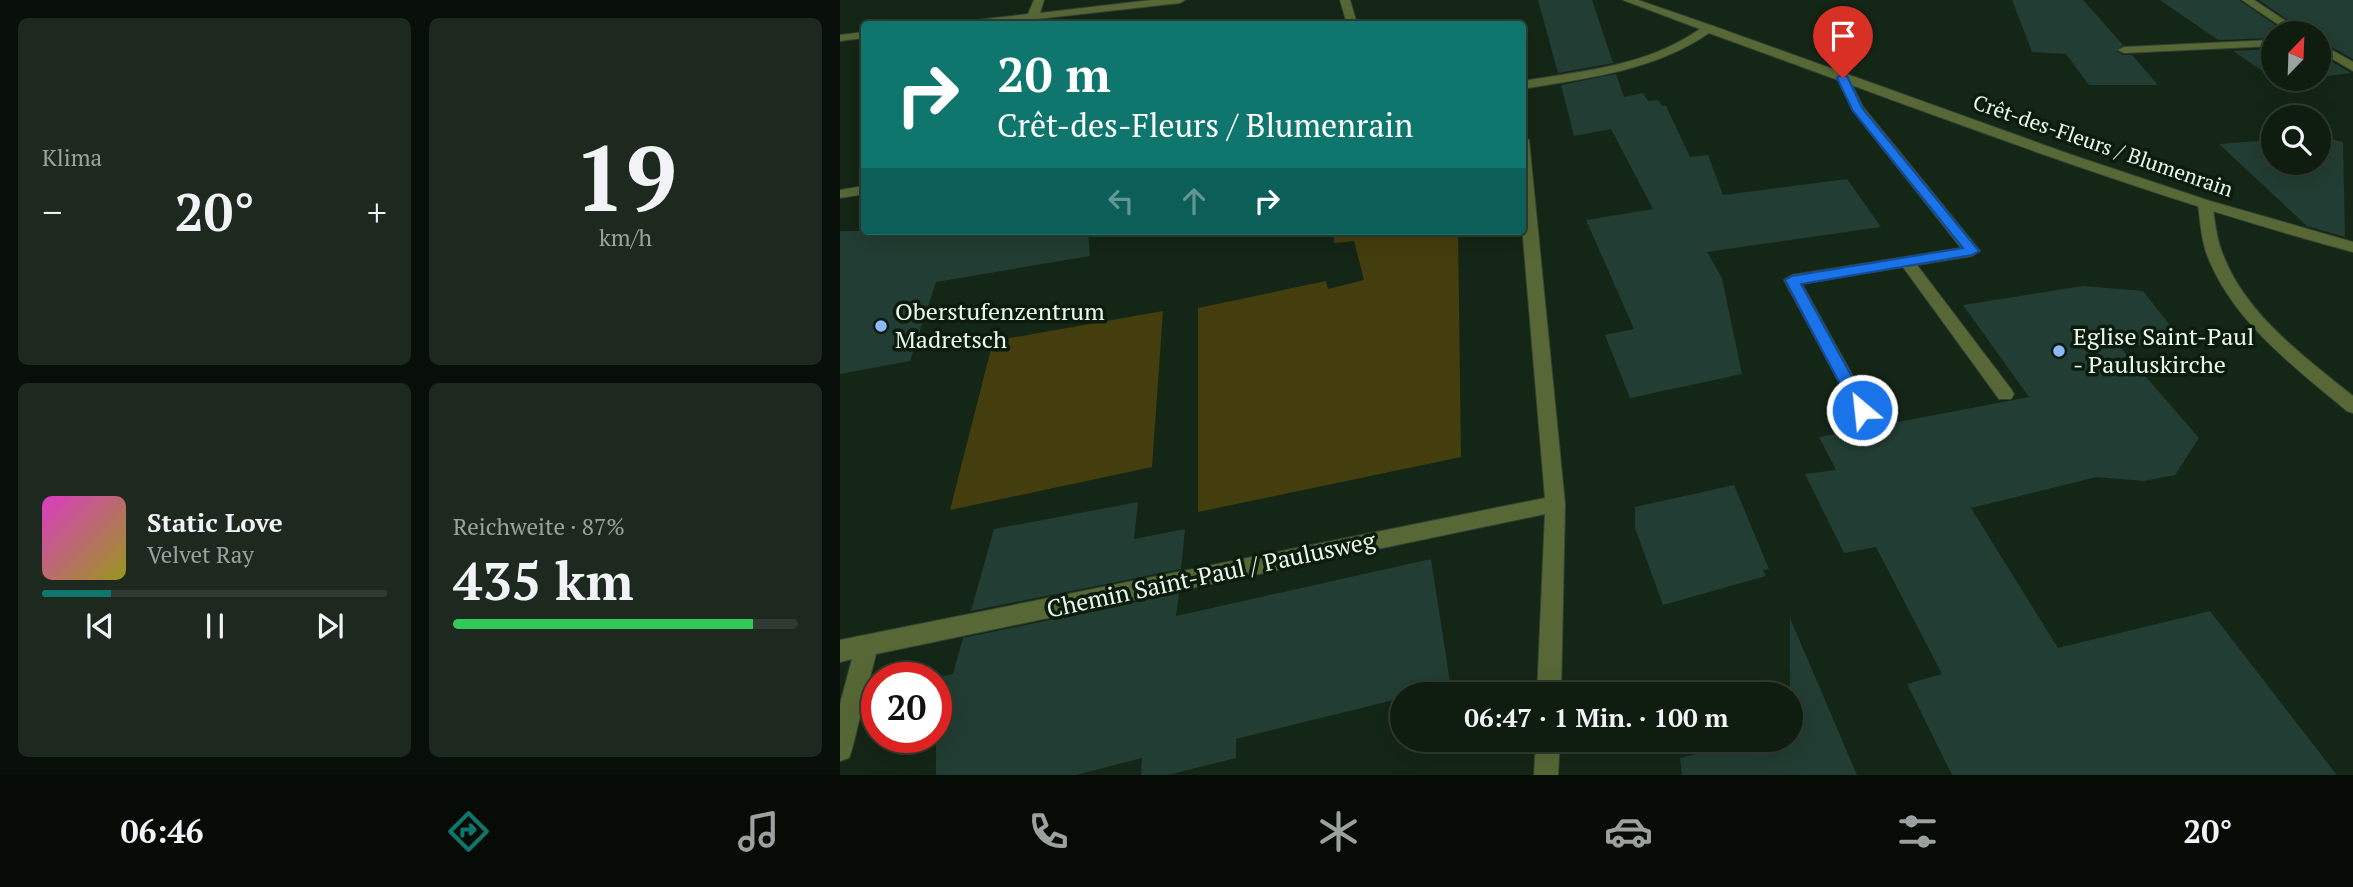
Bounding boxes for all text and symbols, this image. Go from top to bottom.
pin [1813,6,1873,78]
icon: arrive [1824,17,1862,55]
north arrow [2261,21,2331,91]
map controls [2261,21,2331,175]
text: 20 m [997,41,1111,106]
icon: right [882,49,973,140]
street label: Crêt-des-Fleurs / Blumenrain [1970,87,2238,203]
text: Crêt-des-Fleurs / Blumenrain [997,104,1413,146]
button: search [2261,105,2331,175]
text: 19 [574,116,677,237]
text: Klima [42,142,102,173]
text: 20° [174,177,255,246]
icon: left [1102,182,1140,220]
icon: ahead [1175,182,1213,220]
icon: right [1248,182,1286,220]
text: − [42,187,62,237]
text: + [367,187,387,237]
text: km/h [599,222,652,253]
place label: Oberstufenzentrum Madretsch [895,295,1105,355]
marker: Oberstufenzentrum Madretsch [873,318,889,334]
place label: Eglise Saint-Paul - Pauluskirche [2073,320,2254,380]
marker: Eglise Saint-Paul - Pauluskirche [2051,343,2067,359]
position arrow [1825,373,1899,447]
text: Static Love [147,505,283,539]
text: Reichweite · 87% [453,511,625,542]
street label: Chemin Saint-Paul / Paulusweg [1044,523,1378,624]
text: Velvet Ray [147,539,254,570]
text: 435 km [453,546,634,615]
icon: previous [81,607,119,645]
icon: pause [196,607,234,645]
icon: next [311,607,349,645]
speed limit sign: 20 [861,662,952,753]
text: 06:47 · 1 Min. · 100 m [1464,700,1729,734]
icon: directions [444,807,493,856]
icon: music [734,807,783,856]
icon: phone [1024,807,1073,856]
icon: climate [1314,807,1363,856]
icon: car [1604,807,1653,856]
icon: filters [1893,807,1942,856]
text: 06:46 [120,810,204,852]
text: 20° [2183,810,2233,852]

